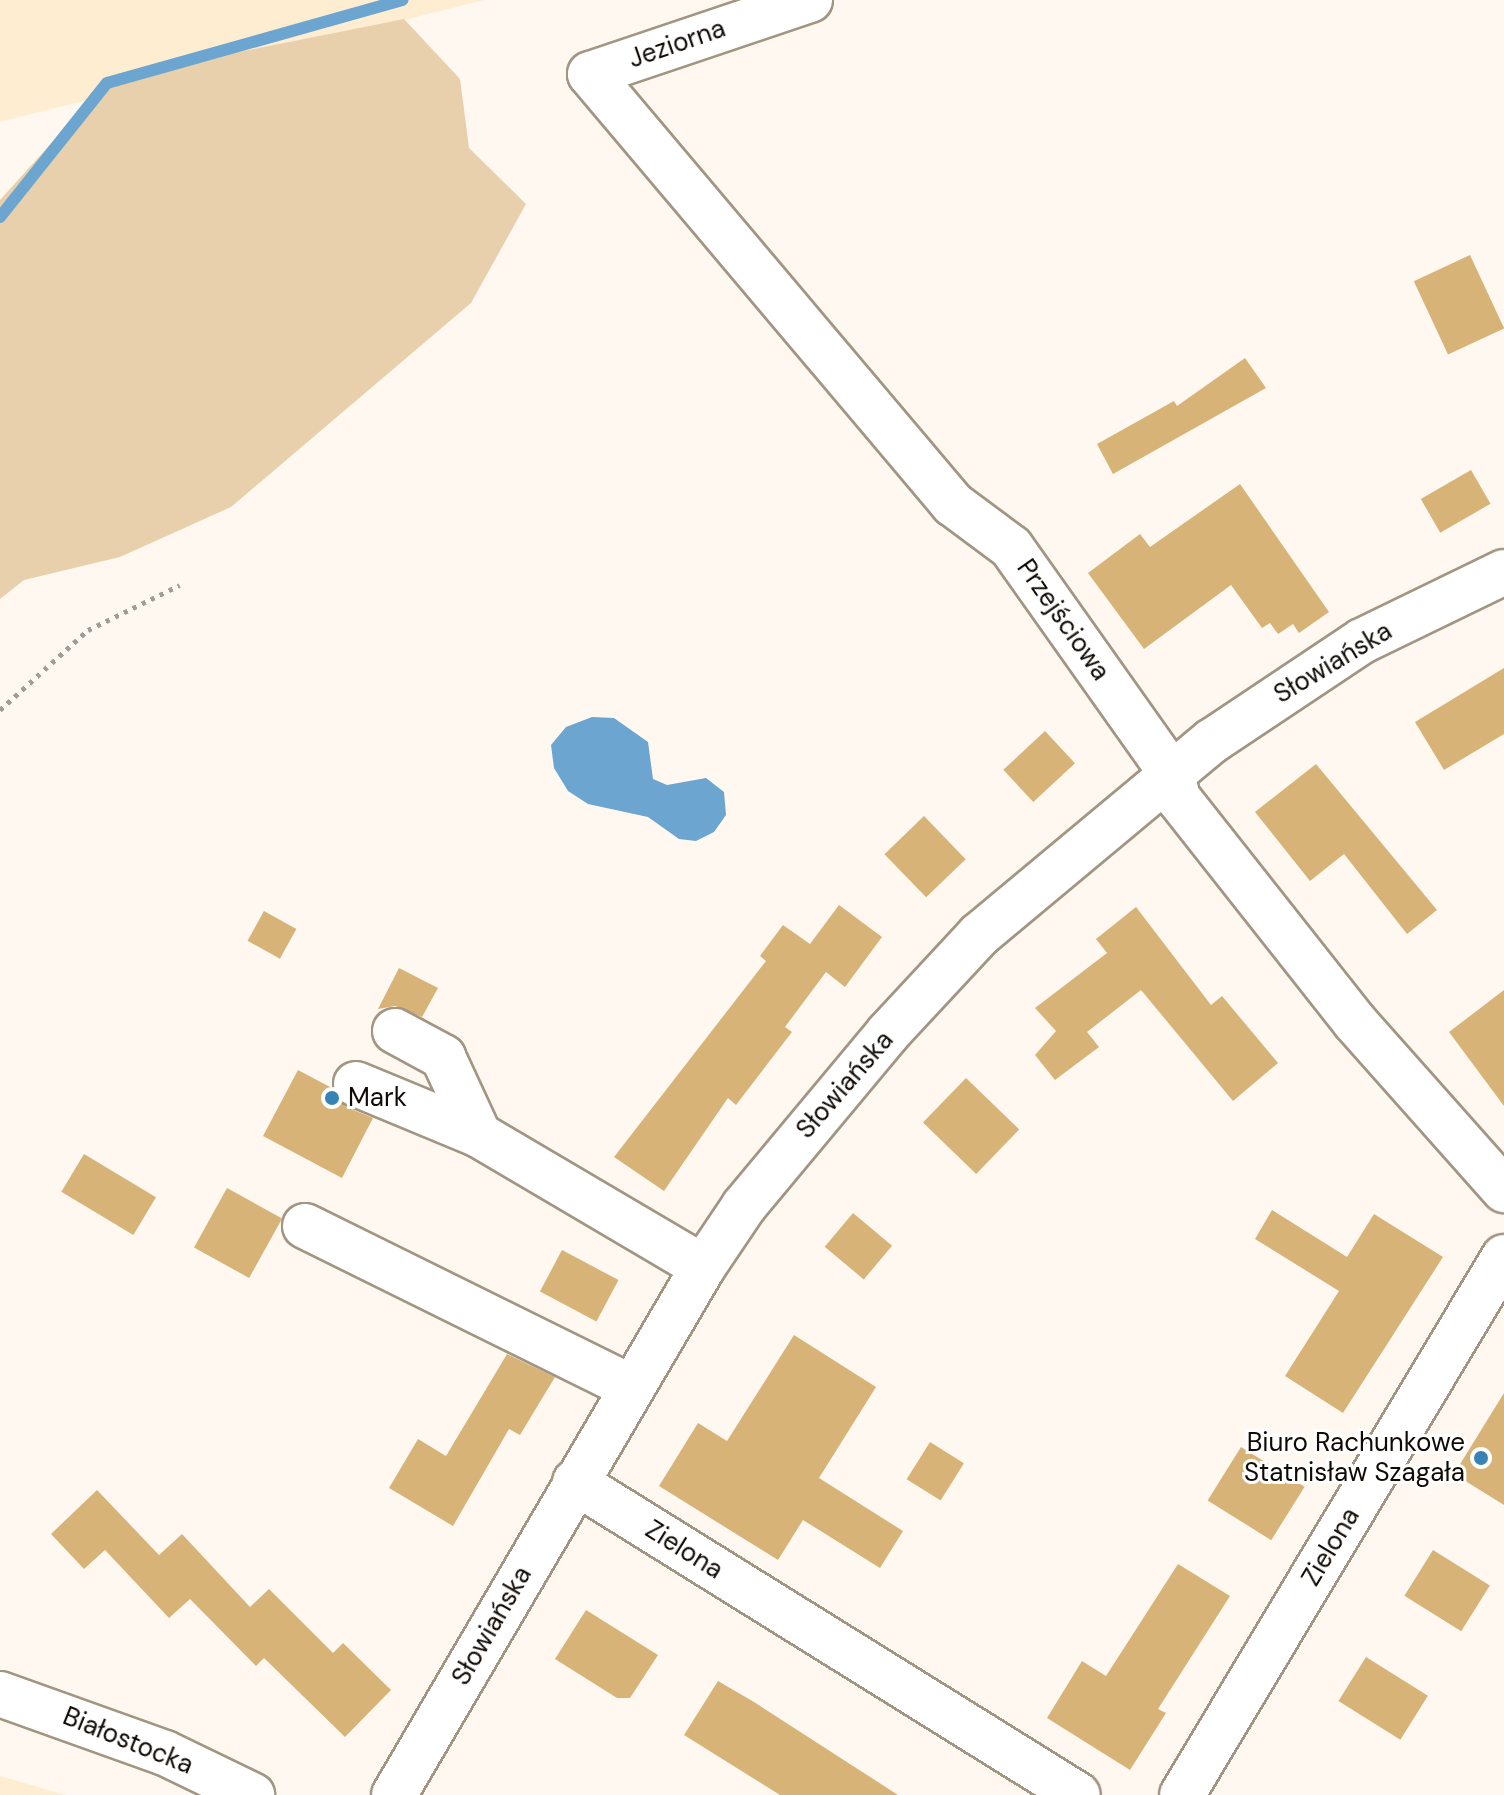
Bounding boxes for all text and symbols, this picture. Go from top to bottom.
street label: Jeziorna [625,13,729,75]
street label: Przejściowa [1010,554,1116,686]
street label: Słowiańska [1268,616,1398,710]
street label: Słowiańska [790,1025,900,1145]
place label: Mark [348,1082,407,1114]
marker: Mark [323,1089,341,1107]
place label: Biuro Rachunkowe Statnisław Szagała [1244,1427,1465,1488]
marker: Biuro Rachunkowe Statnisław Szagała [1472,1449,1490,1467]
street label: Zielona [1296,1502,1366,1592]
street label: Zielona [640,1514,728,1586]
street label: Słowiańska [446,1561,538,1691]
street label: Białostocka [58,1701,198,1781]

